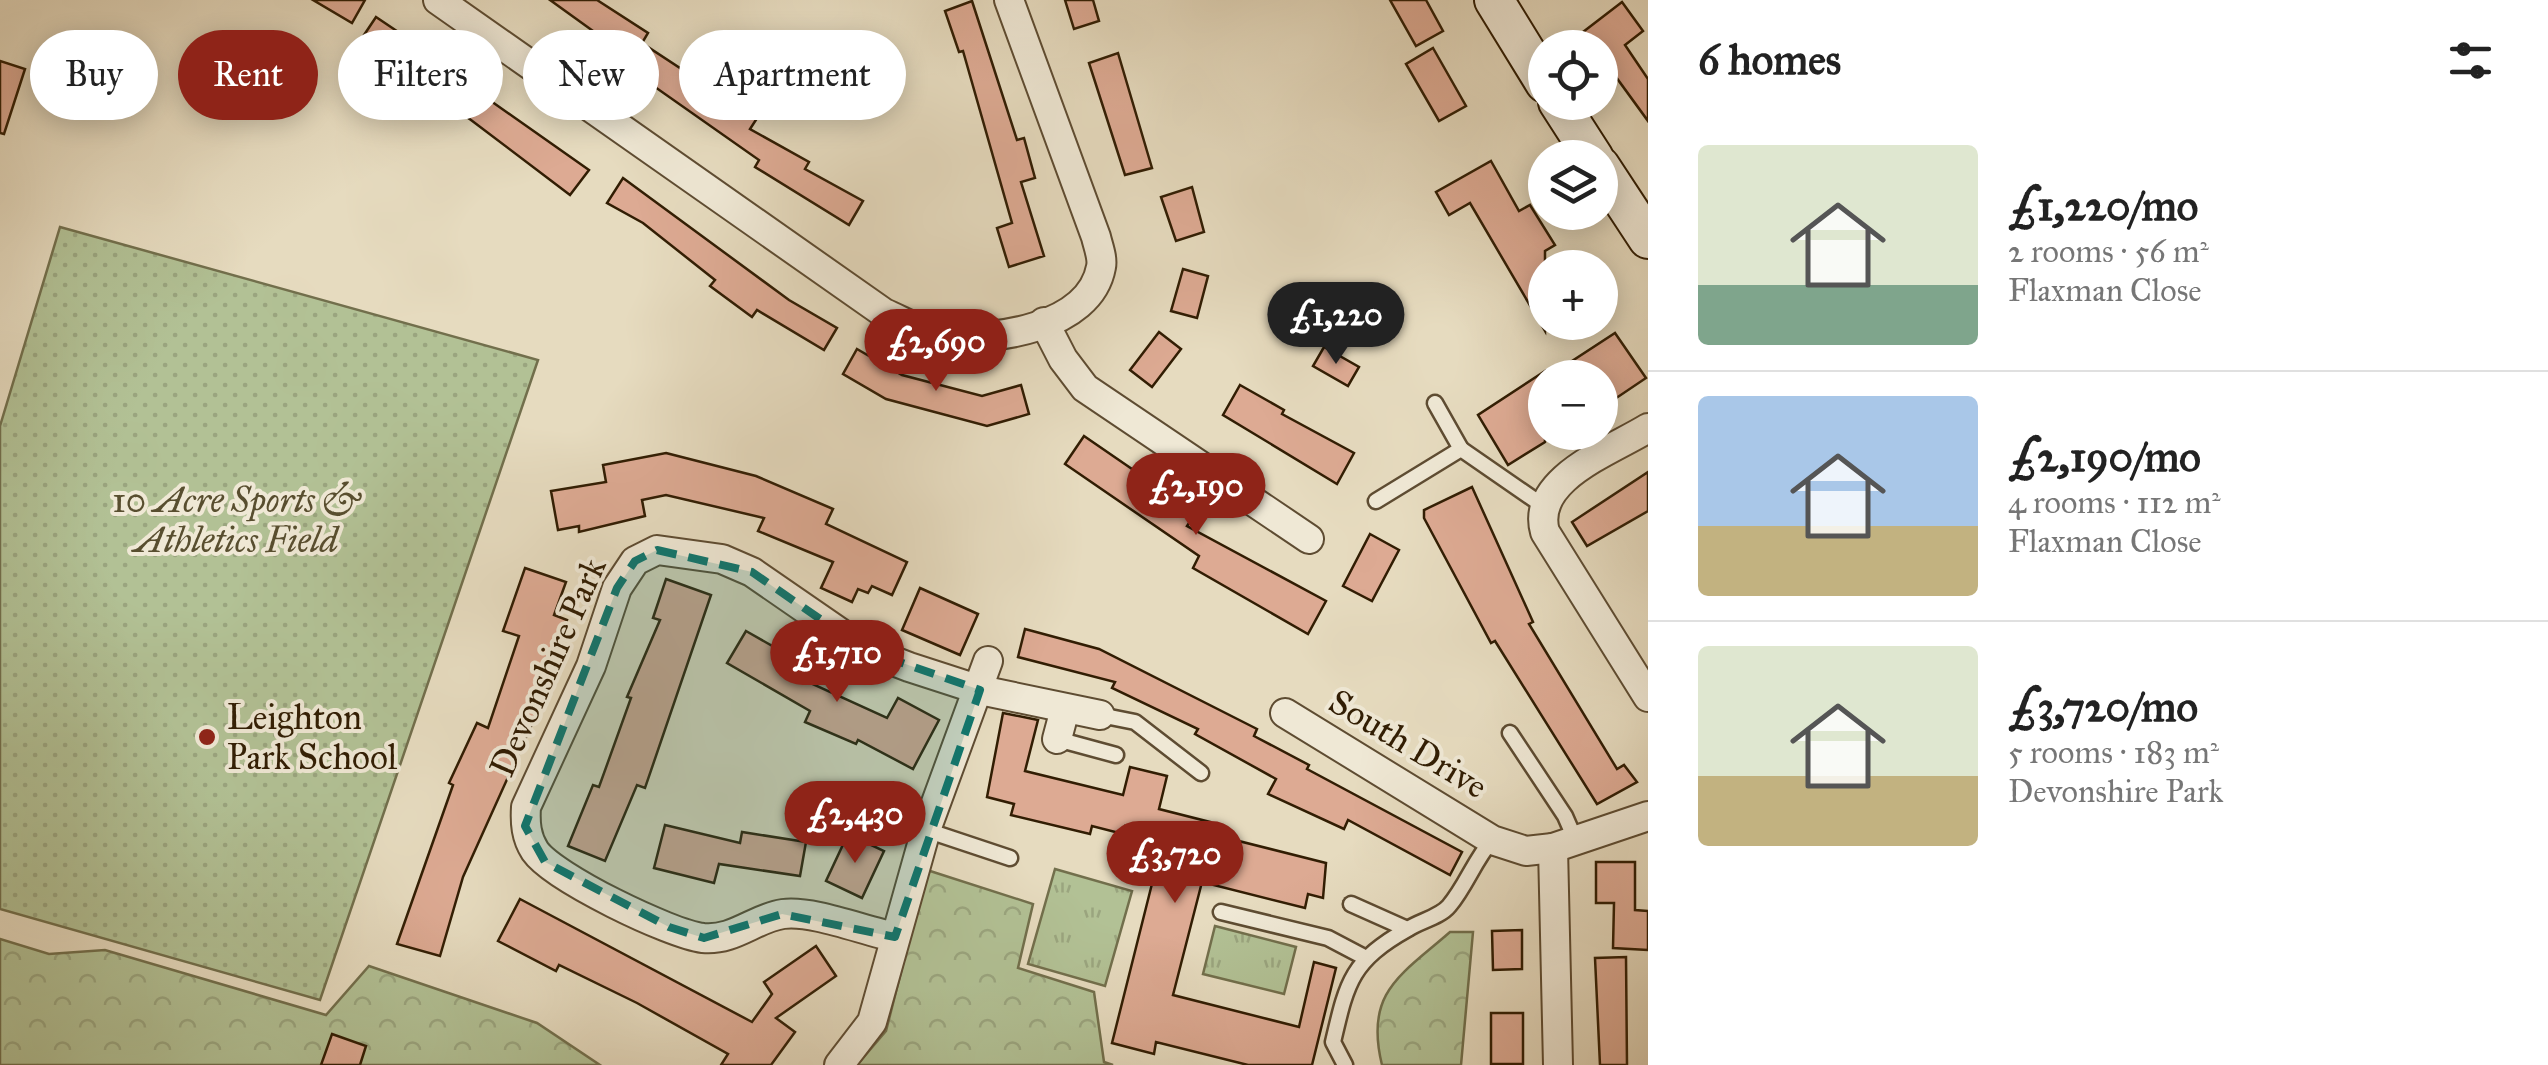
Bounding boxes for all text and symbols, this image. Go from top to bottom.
chip: Buy [30,30,158,120]
chip: Rent [178,30,318,120]
chip: Filters [338,30,503,120]
chip: New [523,30,659,120]
chip: Apartment [679,30,906,120]
map controls [1528,30,1618,450]
button: locate [1528,30,1618,120]
icon: filters [2443,33,2498,88]
text: 6 homes [1698,34,1841,86]
button: layers [1528,140,1618,230]
text: £1,220/mo [2008,180,2198,232]
icon: home [1778,185,1898,305]
text: 2 rooms · 56 m² [2008,232,2209,271]
button: + [1528,250,1618,340]
text: Flaxman Close [2008,271,2202,310]
pin: £1,220 [1255,282,1417,367]
text: £1,220 [1289,295,1383,334]
pin: £2,690 [855,309,1017,394]
text: £2,690 [886,322,986,361]
button: − [1528,360,1618,450]
text: £2,190/mo [2008,431,2201,483]
icon: home [1778,436,1898,556]
pin: £2,190 [1115,453,1277,538]
text: £2,190 [1148,466,1244,505]
park label: 10 Acre Sports & Athletics Field [112,479,363,562]
text: 4 rooms · 112 m² [2008,483,2221,522]
text: Flaxman Close [2008,522,2202,561]
street label: Devonshire Park [480,550,616,783]
pin: £1,710 [756,620,918,705]
text: £1,710 [792,633,882,672]
street label: South Drive [1321,680,1495,808]
text: £3,720/mo [2008,681,2198,733]
icon: home [1778,686,1898,806]
place label: Leighton Park School [227,696,398,779]
marker: Leighton Park School [196,726,218,748]
text: 5 rooms · 183 m² [2008,733,2219,772]
text: Devonshire Park [2008,772,2223,811]
pin: £2,430 [774,781,936,866]
text: £2,430 [807,794,903,833]
pin: £3,720 [1094,821,1256,906]
text: £3,720 [1129,834,1221,873]

